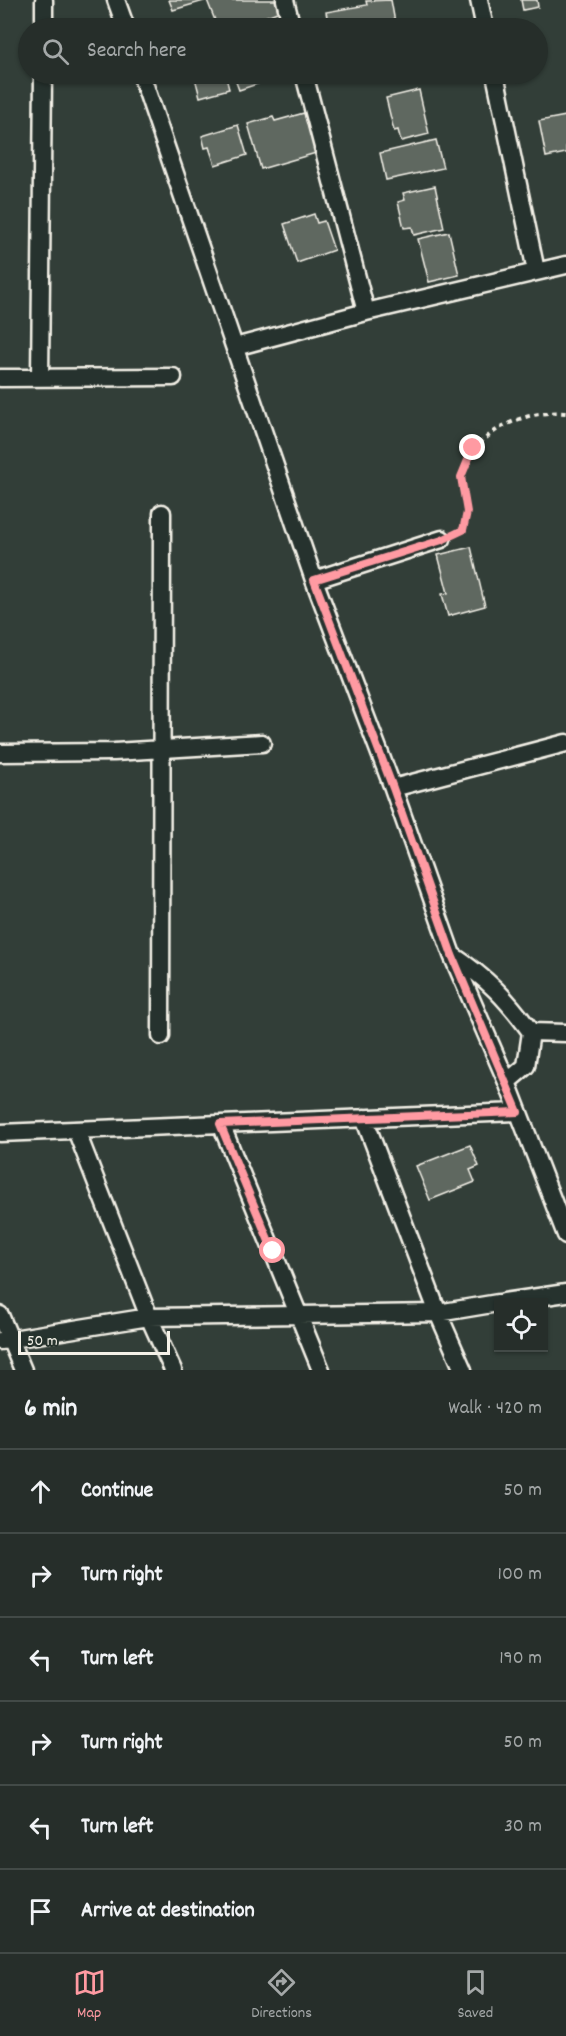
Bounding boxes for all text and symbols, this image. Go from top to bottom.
search box [18,18,548,84]
icon: search [39,35,72,68]
text: Search here [87,36,186,67]
route end [459,434,485,460]
route start [259,1237,285,1263]
map controls [494,1298,548,1352]
button: locate [494,1298,548,1352]
scale bar [18,1328,170,1356]
text: 50 m [27,1330,58,1353]
text: 6 min [24,1391,77,1428]
text: Walk · 420 m [448,1395,542,1423]
icon: ahead [24,1475,57,1508]
text: Continue [81,1476,153,1507]
text: 50 m [504,1477,542,1505]
icon: right [24,1559,57,1592]
text: Turn right [81,1560,163,1591]
text: 100 m [498,1561,542,1589]
icon: left [24,1643,57,1676]
text: Turn left [81,1644,153,1675]
text: 190 m [499,1645,542,1673]
icon: right [24,1727,57,1760]
text: Turn right [81,1728,163,1759]
text: 50 m [504,1729,542,1757]
icon: left [24,1811,57,1844]
text: Turn left [81,1812,153,1843]
text: 30 m [504,1813,542,1841]
icon: arrive [24,1895,57,1928]
text: Arrive at destination [81,1896,255,1927]
tab: Map [73,1966,106,2025]
tab: Directions [251,1966,312,2025]
tab: Saved [457,1966,493,2025]

